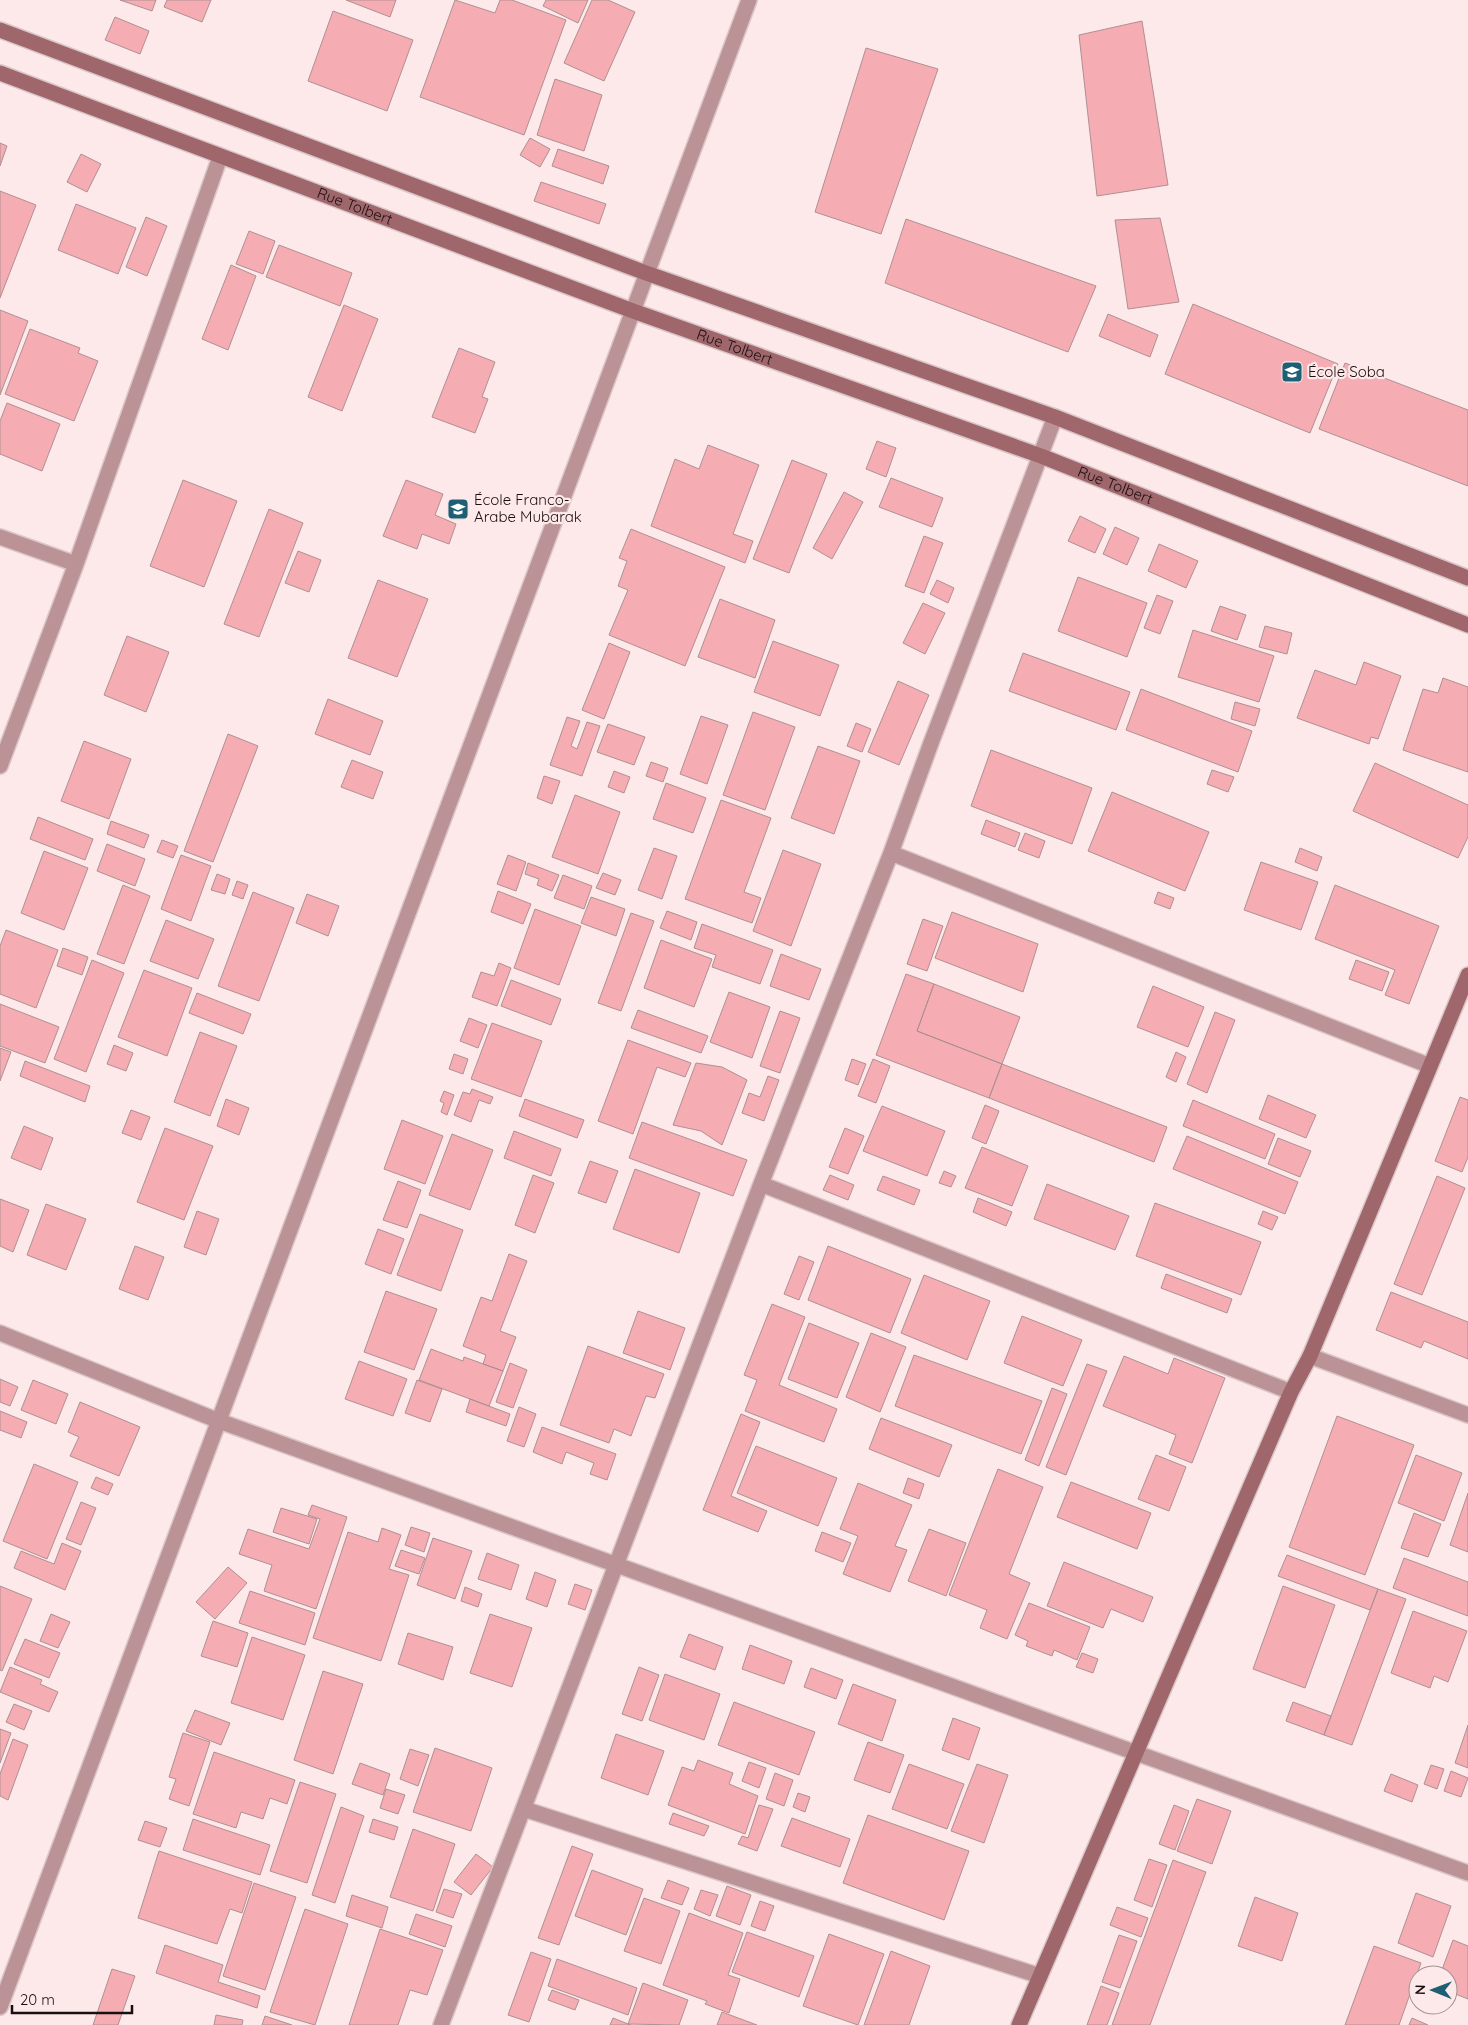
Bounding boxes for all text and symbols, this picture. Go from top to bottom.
street label: Rue Tolbert [314,183,395,229]
street label: Rue Tolbert [694,324,775,369]
school or university icon: École Soba [1280,360,1304,384]
place label: École Soba [1308,362,1385,381]
street label: Rue Tolbert [1075,461,1156,508]
place label: École Franco- Arabe Mubarak [474,490,582,526]
school or university icon: École Franco- Arabe Mubarak [446,497,470,521]
north arrow [1408,1965,1458,2015]
scale bar [12,1982,132,2014]
text: N [1411,1984,1429,1995]
text: 20 m [20,1990,55,2009]

